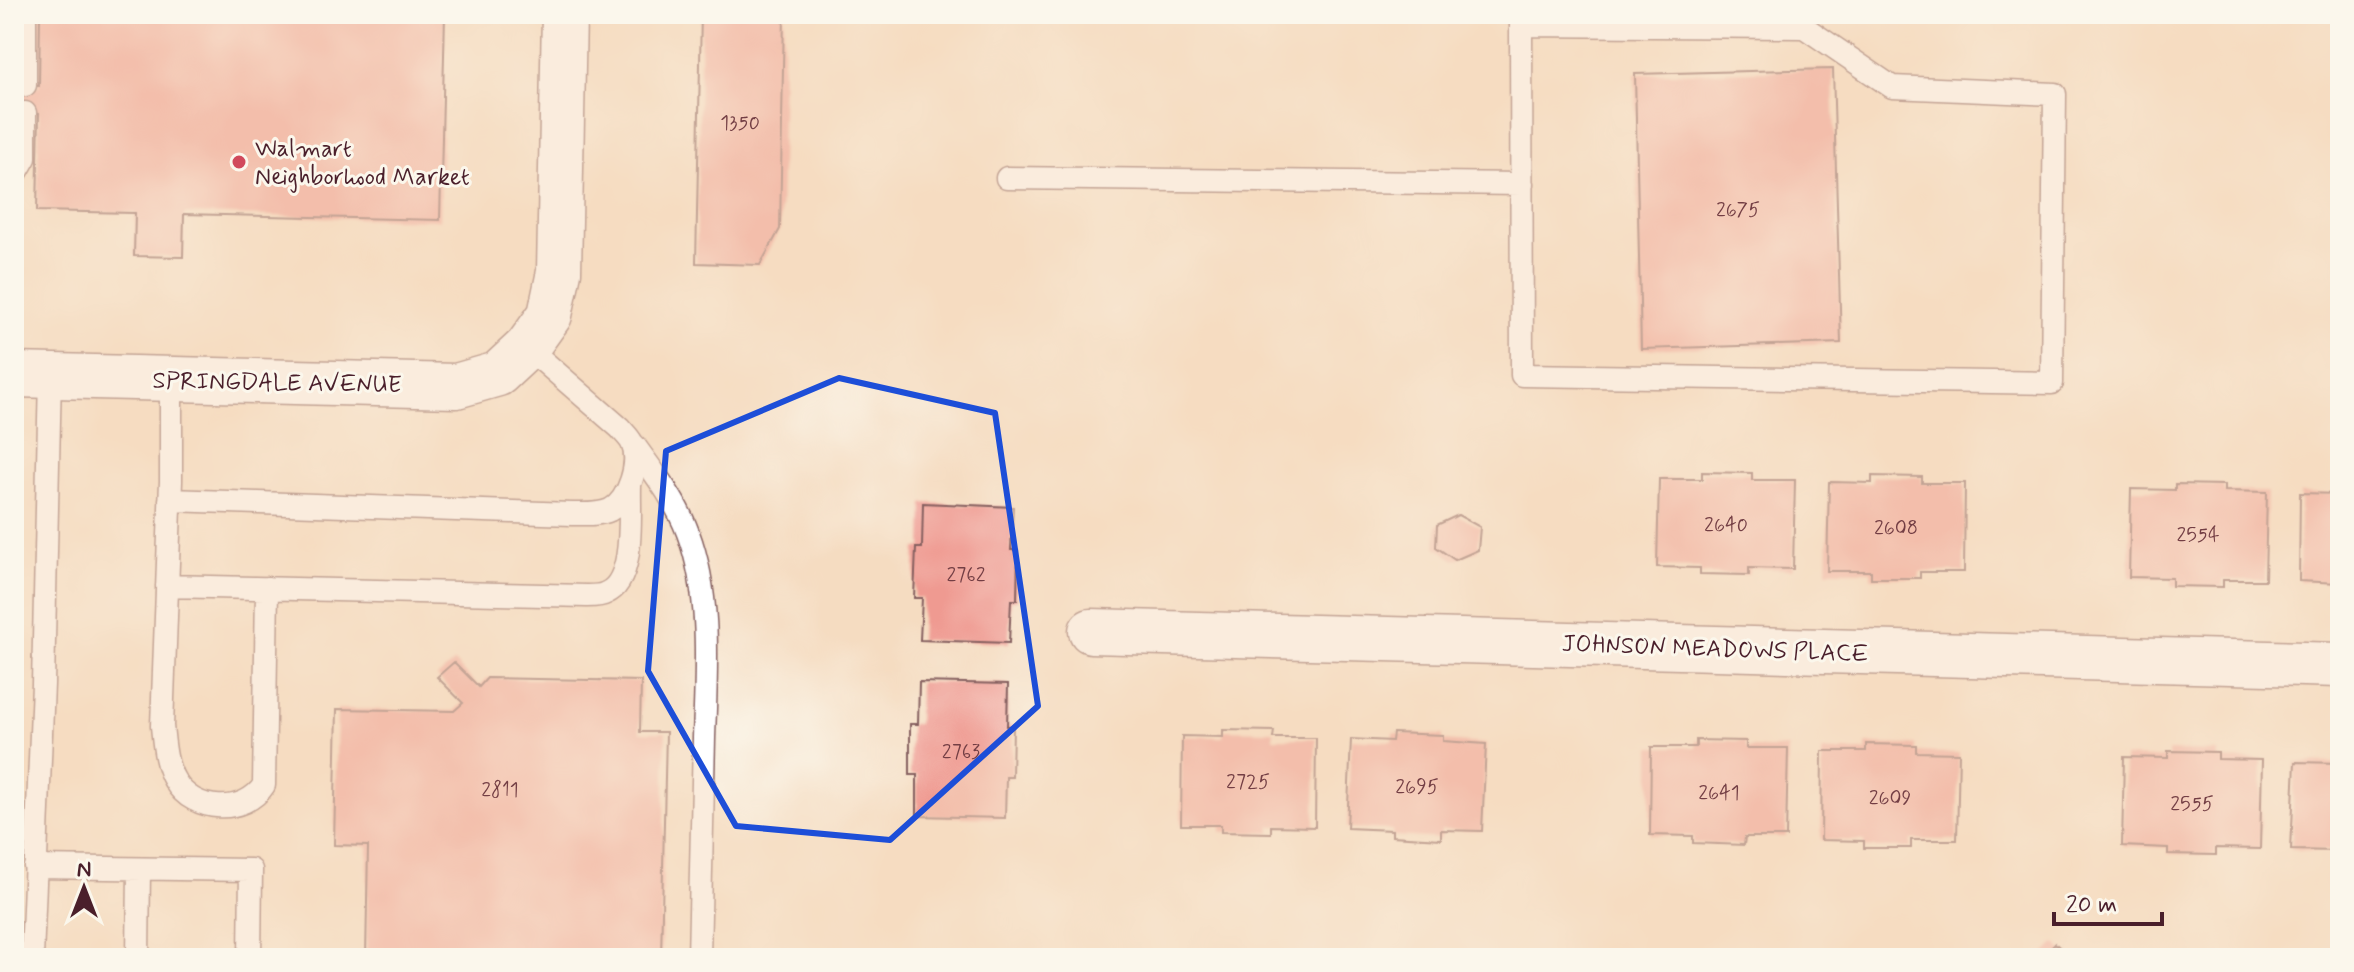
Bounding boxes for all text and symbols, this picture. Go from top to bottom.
house number: 1350 [720,110,760,137]
place label: Walmart Neighborhood Market [255,134,470,193]
marker: Walmart Neighborhood Market [230,153,248,171]
house number: 2675 [1716,197,1760,224]
street label: SPRINGDALE AVENUE [152,366,402,401]
house number: 2640 [1704,512,1748,539]
house number: 2608 [1874,515,1918,542]
house number: 2554 [2176,522,2220,549]
house number: 2762 [946,562,986,589]
street label: JOHNSON MEADOWS PLACE [1561,629,1869,670]
house number: 2763 [942,739,980,766]
house number: 2725 [1226,769,1270,796]
house number: 2695 [1395,774,1439,801]
house number: 2811 [481,777,519,804]
house number: 2641 [1698,780,1740,807]
house number: 2609 [1869,785,1912,812]
house number: 2555 [2170,791,2214,818]
north arrow [44,848,124,928]
text: N [77,856,91,884]
scale bar [2054,876,2162,926]
text: 20 m [2066,890,2117,921]

